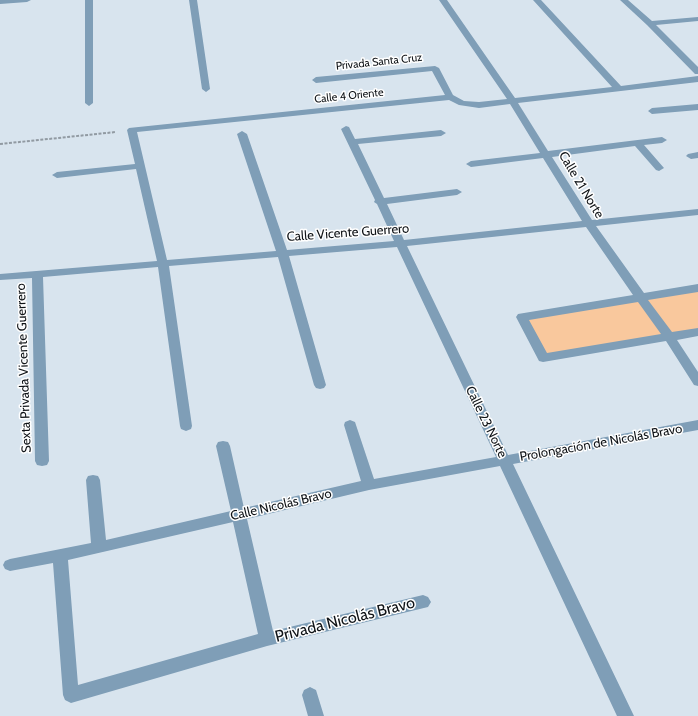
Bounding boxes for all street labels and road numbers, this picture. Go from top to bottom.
street label: Privada Santa Cruz [335,51,423,73]
street label: Calle 4 Oriente [314,86,384,106]
street label: Calle 21 Norte [555,149,607,221]
street label: Calle Vicente Guerrero [286,221,410,245]
street label: Sexta Privada Vicente Guerrero [13,283,35,453]
street label: Calle 23 Norte [462,384,510,460]
street label: Prolongación de Nicolás Bravo [518,421,684,465]
street label: Calle Nicolás Bravo [229,486,333,524]
street label: Privada Nicolás Bravo [273,593,417,647]

